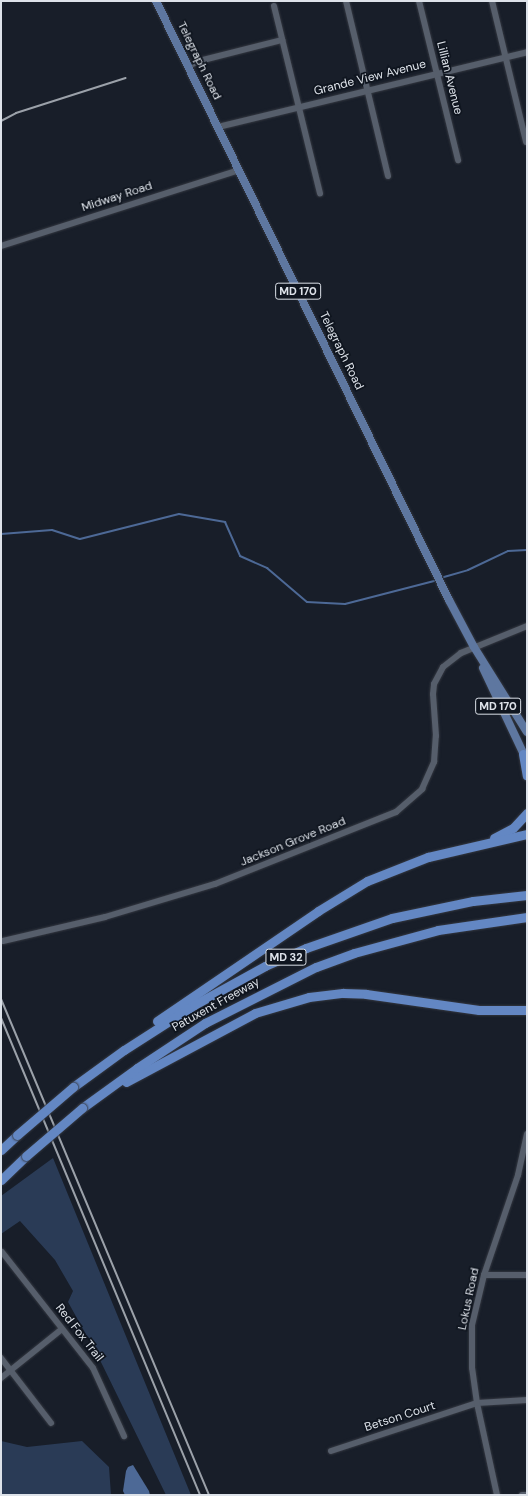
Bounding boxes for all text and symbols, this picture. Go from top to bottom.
street label: Telegraph Road [174,20,224,102]
street label: Lillian Avenue [433,40,465,116]
street label: Grande View Avenue [312,57,428,99]
street label: Midway Road [80,179,154,215]
road number: MD 170 [275,282,321,300]
street label: Telegraph Road [316,310,366,392]
road number: MD 170 [475,697,521,715]
street label: Jackson Grove Road [238,814,348,870]
road number: MD 32 [265,948,307,966]
street label: Patuxent Freeway [170,975,262,1035]
street label: Lokus Road [455,1267,483,1331]
street label: Red Fox Trail [52,1301,106,1365]
street label: Betson Court [363,1399,437,1435]

